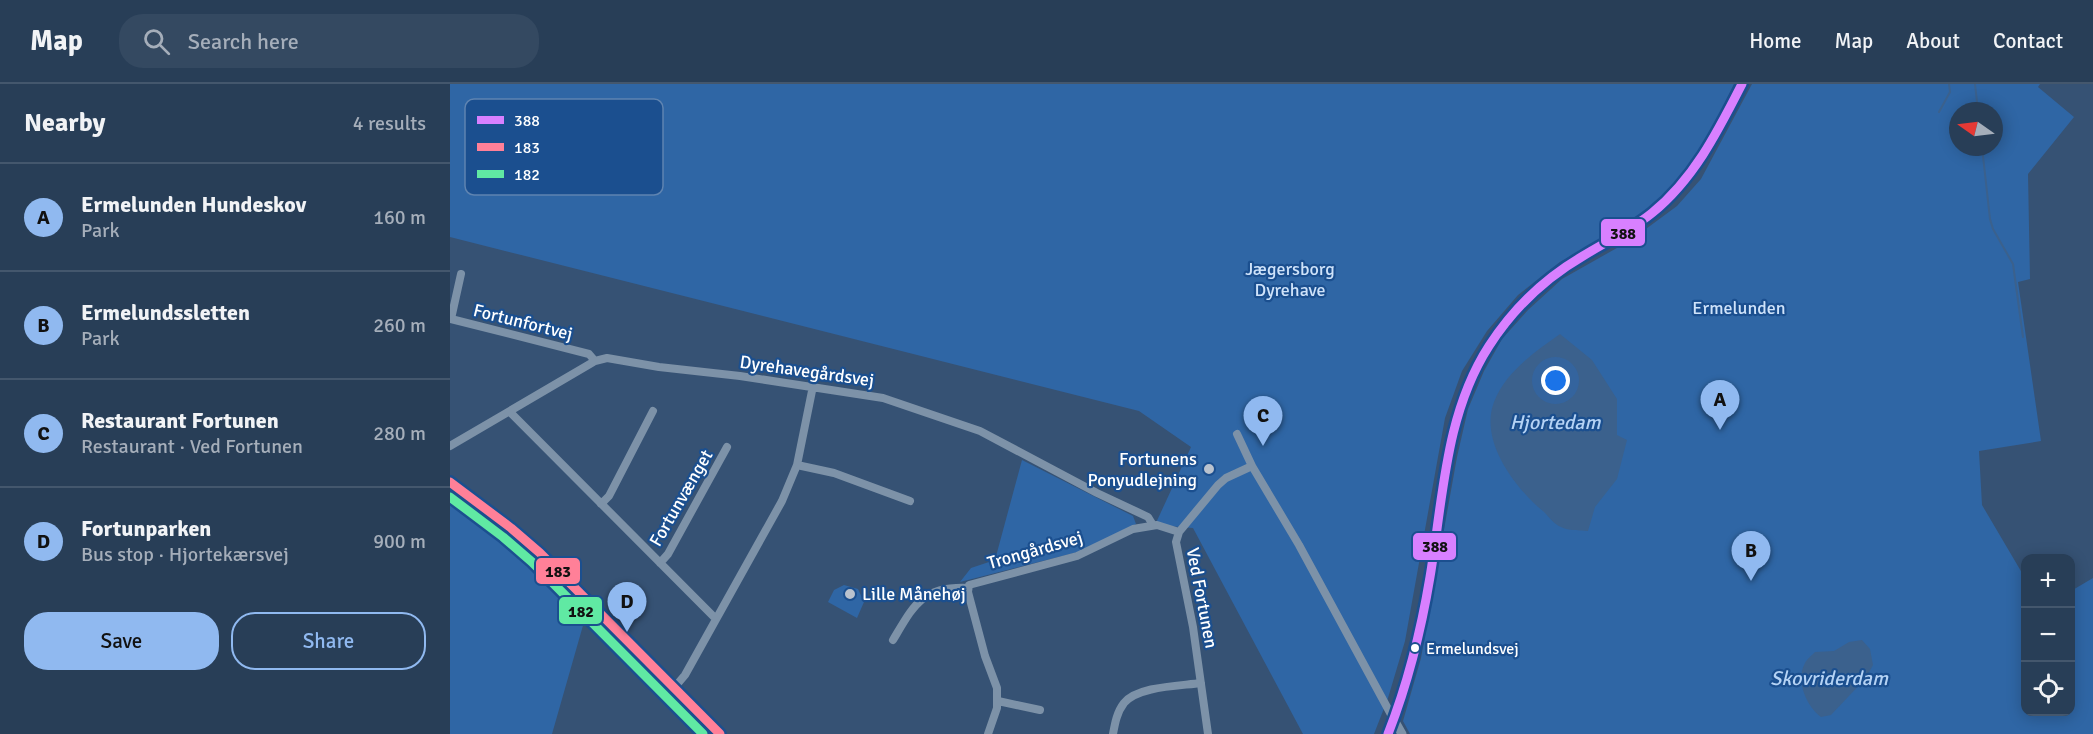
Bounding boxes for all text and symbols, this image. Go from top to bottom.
search box [119,14,539,68]
text: Map [30,24,83,58]
icon: search [140,25,173,58]
text: Search here [188,28,299,55]
text: Home [1749,28,1802,54]
text: Map [1835,28,1873,54]
text: About [1906,28,1960,54]
text: Contact [1993,28,2063,54]
legend [465,99,663,195]
north arrow [1949,102,2003,156]
text: Nearby [24,107,105,139]
text: 4 results [353,111,426,136]
text: 388 [514,111,540,131]
text: 183 [514,138,540,158]
text: 182 [514,165,540,185]
text: Ermelunden Hundeskov [81,191,306,218]
text: A [37,205,50,230]
text: 160 m [373,205,426,230]
text: Park [81,218,119,243]
line badge: 388 [1600,218,1646,247]
text: 388 [1610,224,1636,244]
park label: Jægersborg Dyrehave [1245,258,1335,301]
park label: Ermelunden [1692,297,1786,319]
text: Ermelundssletten [81,299,250,326]
street label: Fortunfortvej [471,299,575,345]
text: B [37,313,50,338]
text: 260 m [373,313,426,338]
text: Park [81,326,119,351]
street label: Dyrehavegårdsvej [738,351,876,391]
your location [1541,366,1570,395]
pin: A [1700,380,1740,430]
pin: C [1244,396,1282,446]
text: Restaurant Fortunen [81,407,279,434]
water label: Hjortedam [1510,410,1601,435]
text: C [37,421,50,446]
text: 280 m [373,421,426,446]
text: Restaurant · Ved Fortunen [81,434,303,459]
street label: Fortunvænget [645,446,717,550]
place label: Fortunens Ponyudlejning [1087,448,1197,491]
marker: Fortunens Ponyudlejning [1202,462,1216,476]
text: Fortunparken [81,515,211,542]
street label: Trongårdsvej [985,526,1085,574]
text: D [37,529,50,554]
text: 900 m [373,529,426,554]
line badge: 388 [1412,532,1457,561]
pin: B [1732,532,1770,581]
text: 388 [1422,537,1448,557]
text: Bus stop · Hjortekærsvej [81,542,289,567]
street label: Ved Fortunen [1181,546,1223,650]
map controls [2021,554,2075,716]
button: + [2021,554,2075,608]
line badge: 183 [535,557,581,585]
text: 183 [545,562,571,582]
pin: D [608,582,646,632]
place label: Lille Månehøj [862,583,966,605]
marker: Lille Månehøj [843,587,857,601]
line badge: 182 [558,596,603,625]
text: 182 [568,602,594,622]
button: − [2021,608,2075,662]
button: Save [24,612,219,670]
button: Share [231,612,426,670]
place label: Ermelundsvej [1426,639,1519,659]
marker: Ermelundsvej [1409,642,1421,654]
button: locate [2021,662,2075,716]
water label: Skovriderdam [1770,666,1889,691]

